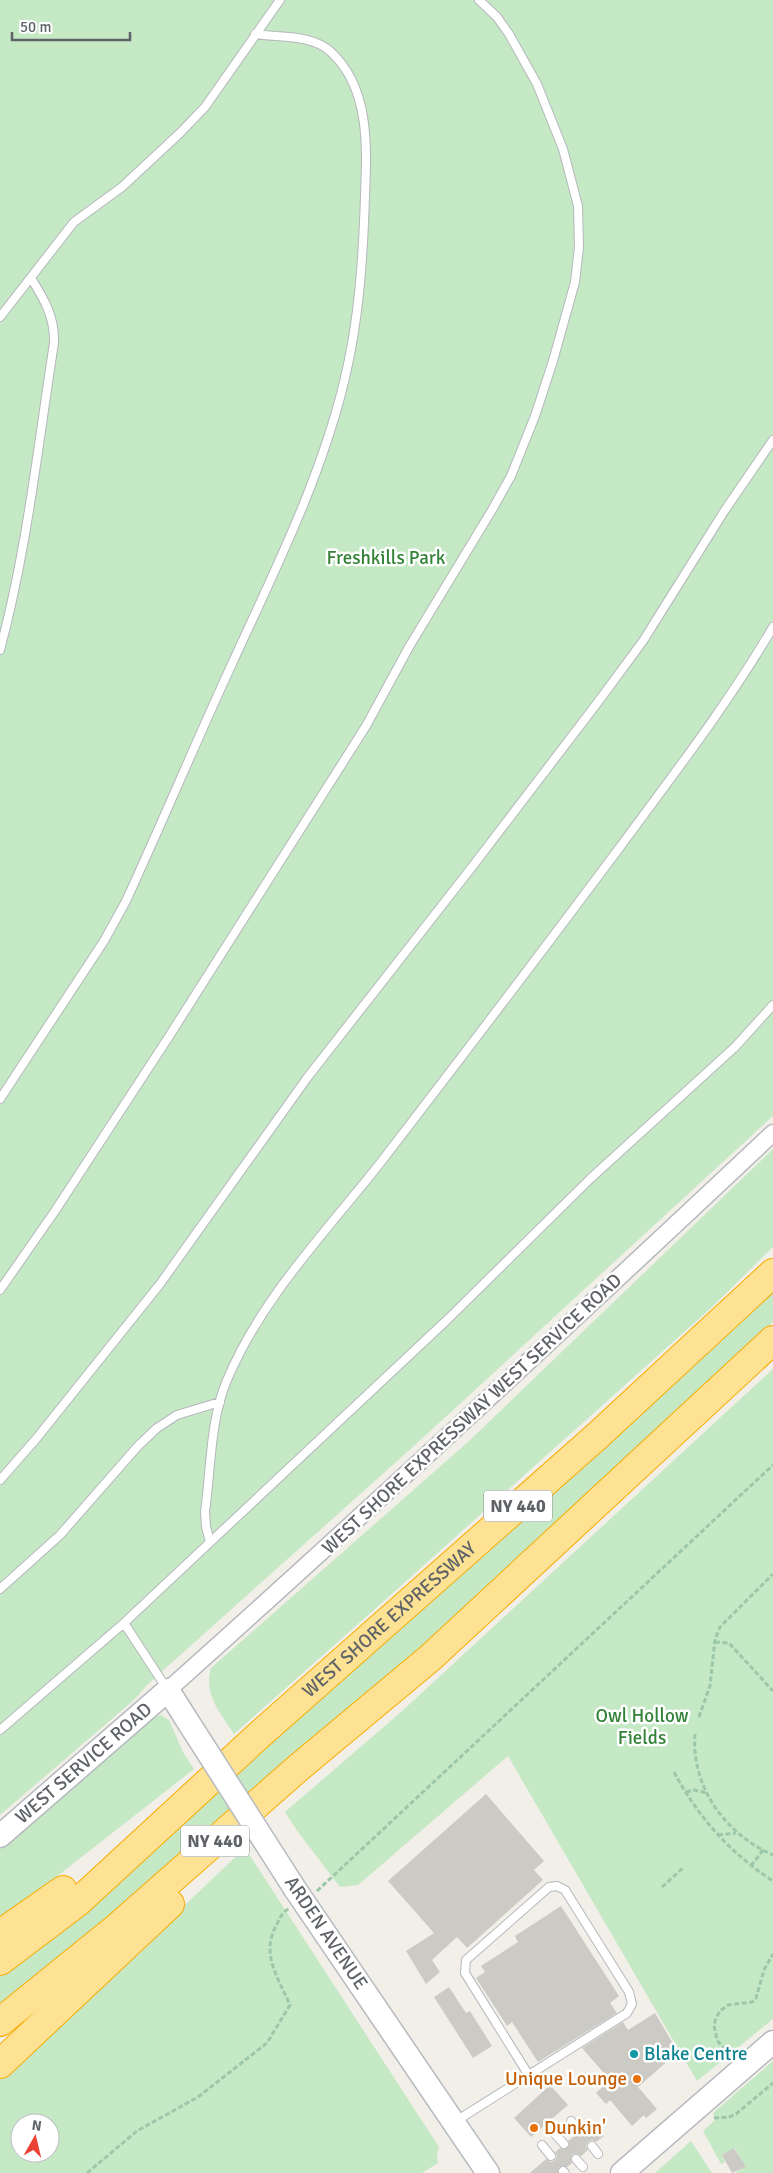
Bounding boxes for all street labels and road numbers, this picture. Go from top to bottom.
street label: WEST SHORE EXPRESSWAY WEST SERVICE ROAD [317,1268,627,1560]
road number: NY 440 [484,1490,552,1522]
street label: WEST SHORE EXPRESSWAY [297,1536,482,1703]
street label: WEST SERVICE ROAD [11,1697,157,1829]
road number: NY 440 [181,1825,249,1856]
street label: ARDEN AVENUE [279,1872,373,1994]

